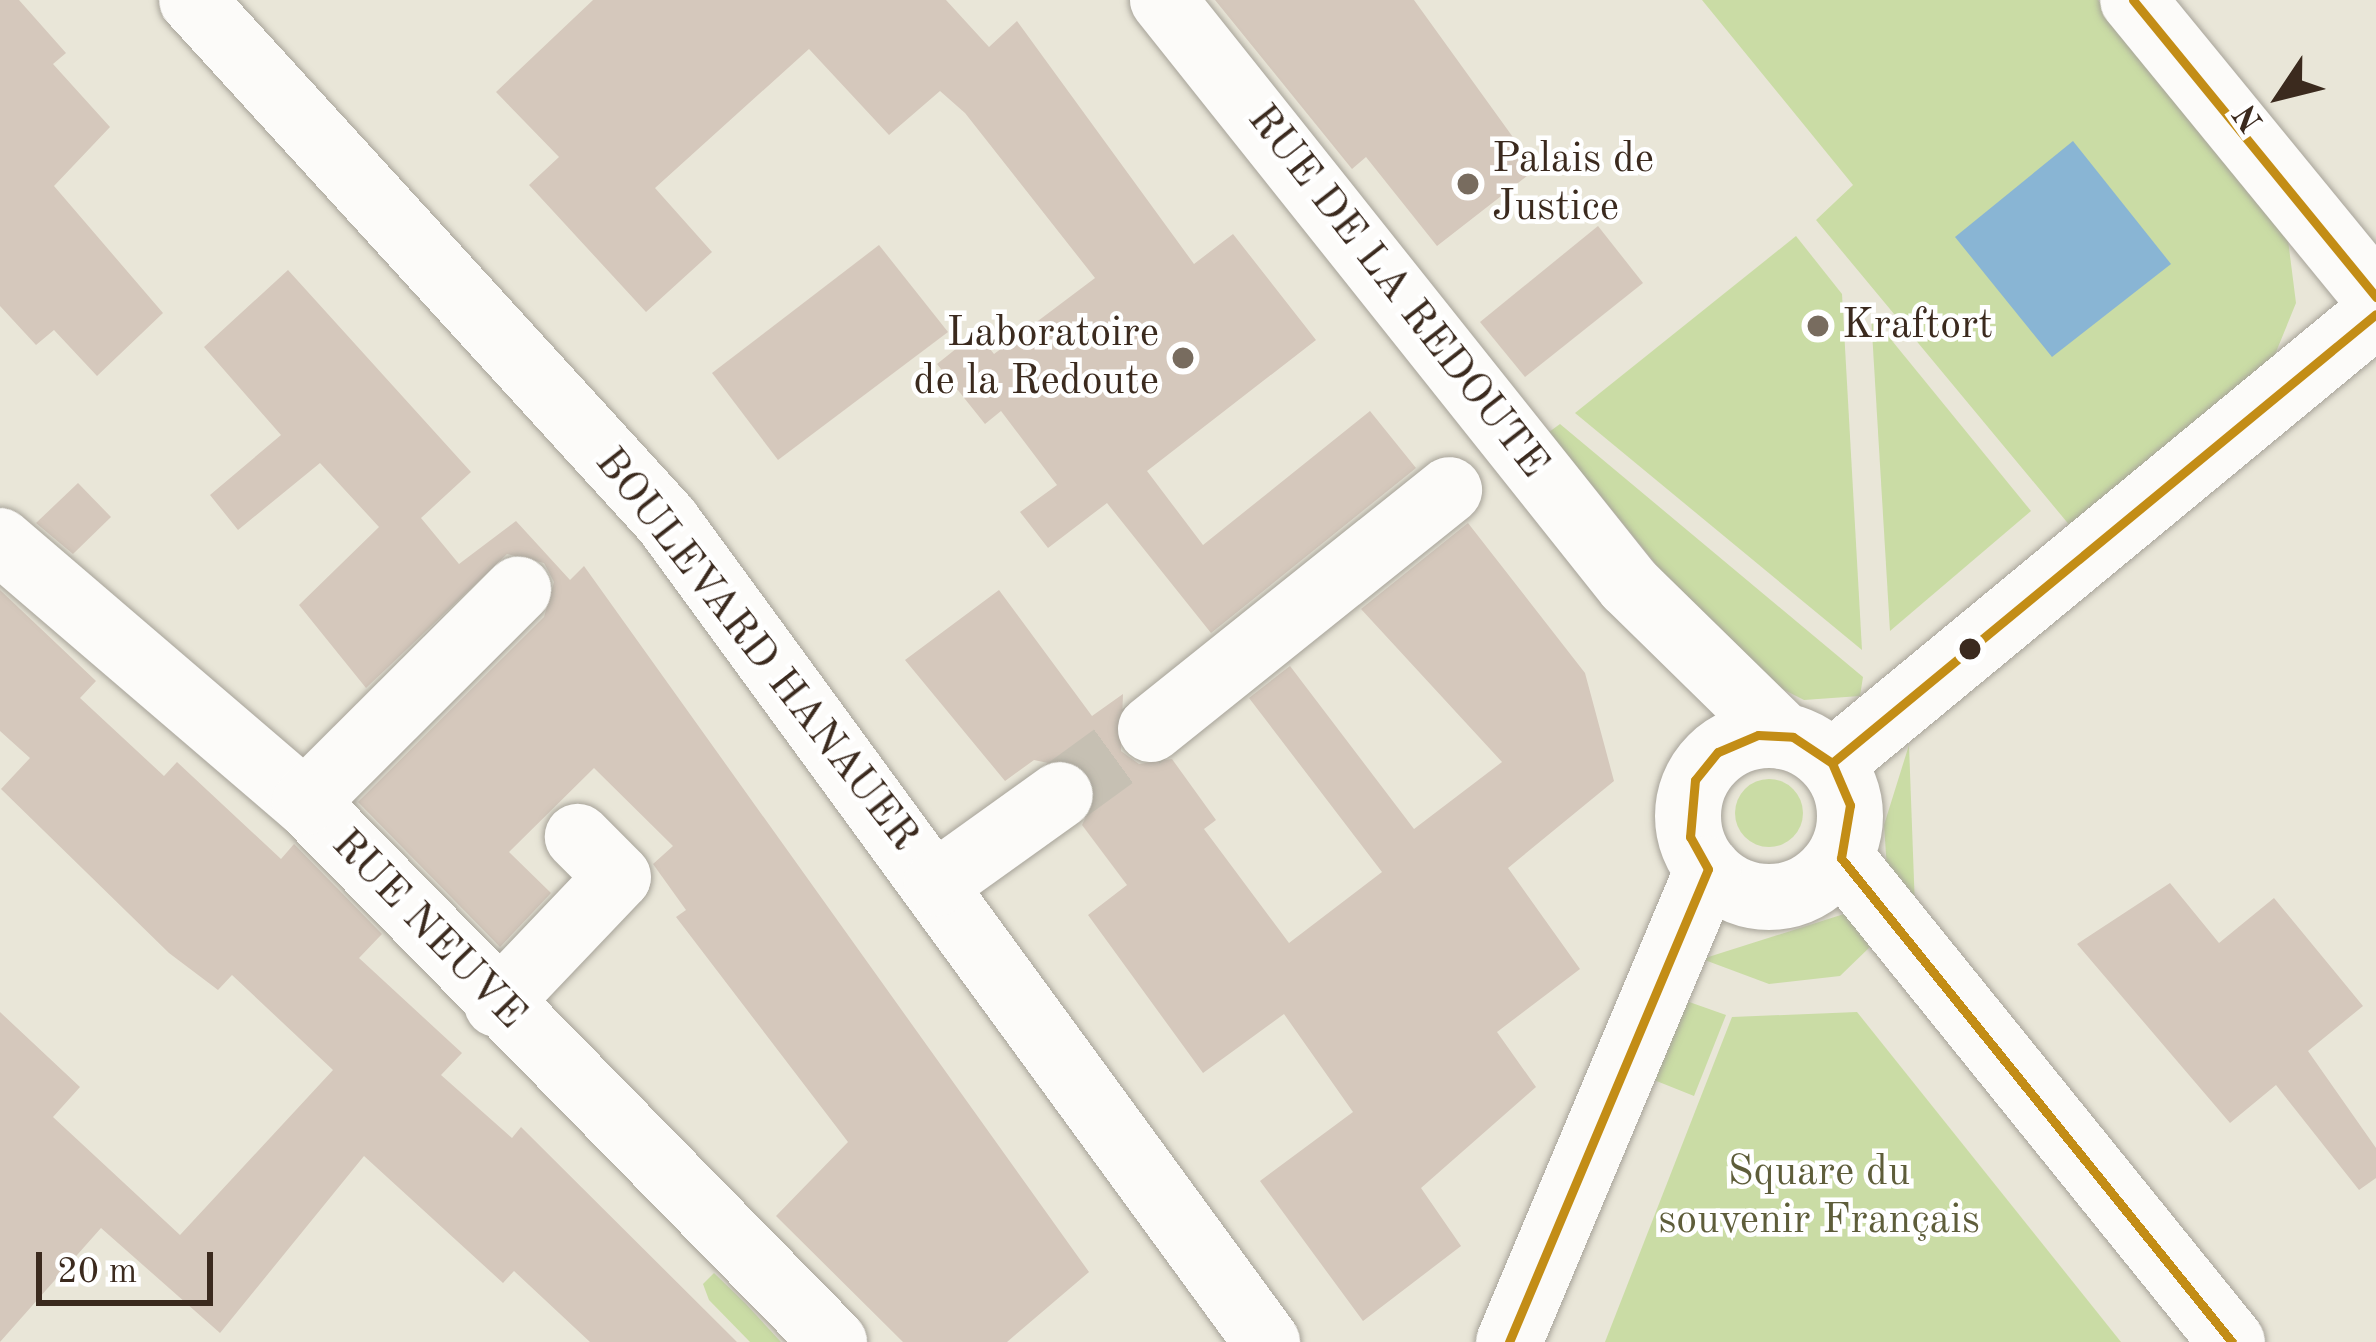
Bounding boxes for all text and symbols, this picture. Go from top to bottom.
north arrow [2220,36,2340,156]
street label: RUE DE LA REDOUTE [1236,96,1558,488]
text: N [2229,97,2271,137]
place label: Palais de Justice [1492,135,1654,234]
marker: Palais de Justice [1455,171,1481,197]
place label: Kraftort [1842,301,1993,351]
place label: Laboratoire de la Redoute [914,309,1159,407]
marker: Kraftort [1805,313,1831,339]
marker: Laboratoire de la Redoute [1170,345,1196,371]
street label: BOULEVARD HANAUER [583,439,929,861]
unlabelled marker [1959,638,1981,660]
street label: RUE NEUVE [320,820,536,1040]
park label: Square du souvenir Français [1658,1148,1980,1246]
scale bar [42,1228,219,1302]
text: 20 m [57,1255,137,1291]

